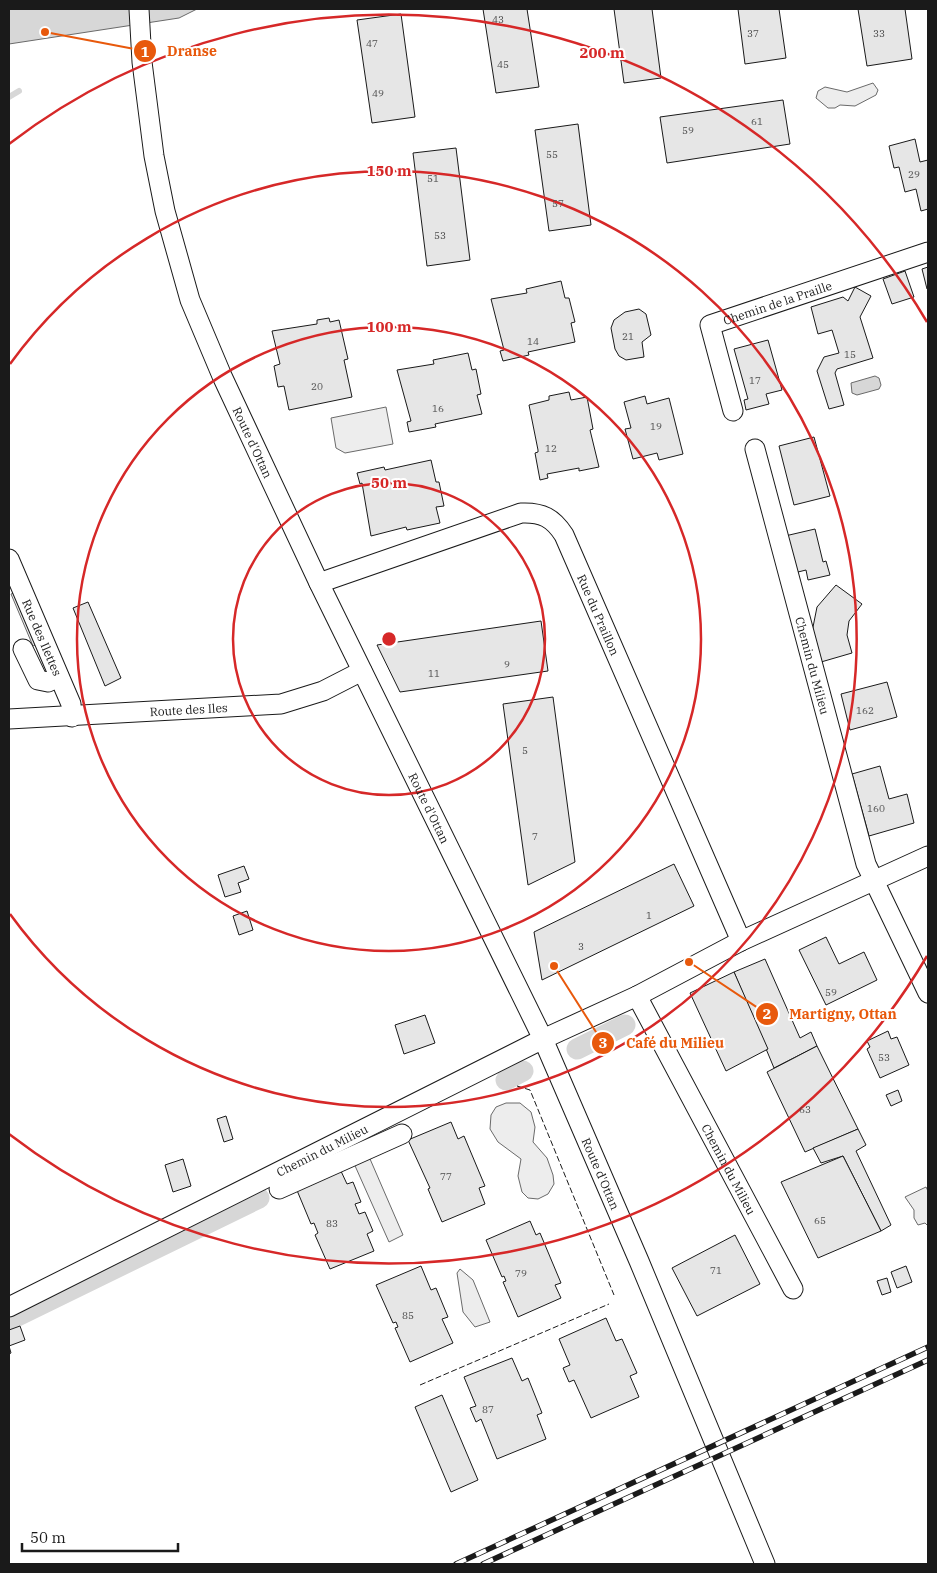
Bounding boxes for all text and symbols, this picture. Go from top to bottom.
house number: 43 [492,13,504,26]
house number: 37 [747,27,759,40]
house number: 33 [873,27,885,40]
callout: Dranse [132,37,227,66]
house number: 47 [366,37,378,50]
text: 1 [140,42,150,61]
text: Dranse [167,42,217,60]
text: 200 m [579,43,625,62]
house number: 45 [497,58,509,71]
house number: 49 [372,87,384,100]
house number: 61 [751,115,763,128]
house number: 59 [682,124,694,137]
house number: 55 [546,148,558,161]
text: 150 m [366,161,412,180]
house number: 29 [908,168,920,181]
house number: 51 [427,172,439,185]
house number: 57 [552,197,564,210]
house number: 53 [434,229,446,242]
street label: Chemin de la Praille [721,277,834,328]
text: 100 m [366,317,412,336]
house number: 21 [622,330,634,343]
house number: 14 [527,335,539,348]
house number: 15 [844,348,856,361]
house number: 17 [749,374,761,387]
house number: 20 [311,380,323,393]
house number: 16 [432,402,444,415]
street label: Route d'Ottan [230,404,276,481]
house number: 19 [650,420,662,433]
house number: 12 [545,442,557,455]
text: 50 m [371,473,407,492]
street label: Rue du Praillon [574,572,623,658]
street label: Rue des Ilettes [19,597,65,678]
street label: Chemin du Milieu [793,615,833,716]
centre of rings [380,630,398,648]
house number: 9 [504,658,510,671]
house number: 11 [428,667,440,680]
street label: Route des Iles [149,699,228,719]
house number: 162 [856,704,874,717]
house number: 5 [522,744,528,757]
street label: Route d'Ottan [406,770,453,846]
house number: 160 [867,802,885,815]
house number: 7 [532,830,538,843]
house number: 1 [646,909,652,922]
house number: 3 [578,940,584,953]
house number: 59 [825,986,837,999]
callout: Martigny, Ottan [754,999,907,1028]
text: 2 [762,1004,772,1023]
text: Martigny, Ottan [789,1005,897,1023]
callout: Café du Milieu [591,1029,734,1058]
text: 3 [598,1033,608,1052]
text: Café du Milieu [626,1034,724,1052]
house number: 53 [878,1051,890,1064]
house number: 63 [799,1103,811,1116]
street label: Chemin du Milieu [274,1121,371,1179]
street label: Chemin du Milieu [699,1121,760,1217]
street label: Route d'Ottan [579,1135,623,1212]
house number: 77 [440,1170,452,1183]
house number: 65 [814,1214,826,1227]
house number: 83 [326,1217,338,1230]
house number: 71 [710,1264,722,1277]
house number: 79 [515,1267,527,1280]
house number: 85 [402,1309,414,1322]
house number: 87 [482,1403,494,1416]
scale bar [22,1520,179,1552]
text: 50 m [30,1528,66,1547]

